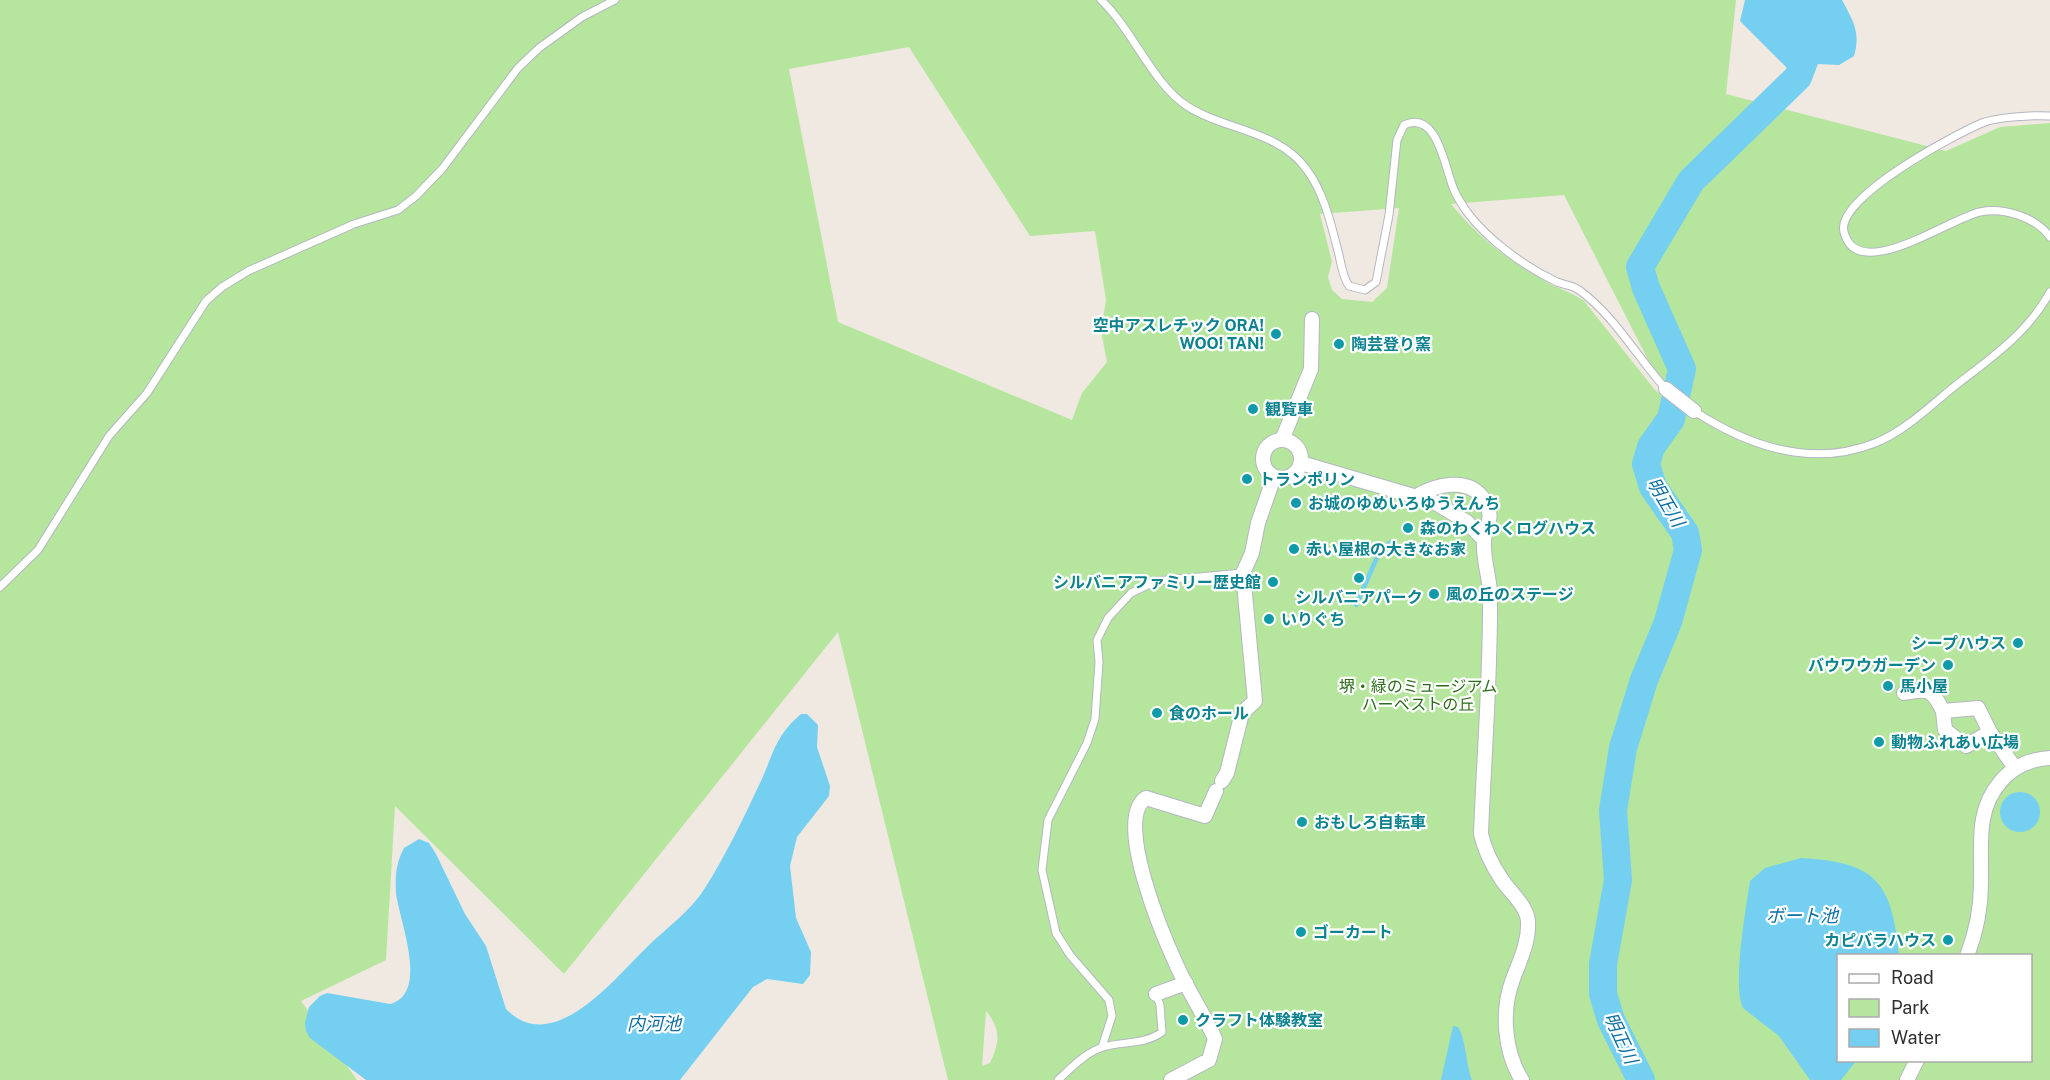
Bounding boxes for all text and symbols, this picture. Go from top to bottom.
place label: 空中アスレチック ORA! WOO! TAN! [1093,316,1264,353]
marker: 空中アスレチック ORA! WOO! TAN! [1269,327,1283,341]
place label: 陶芸登り窯 [1351,335,1431,354]
marker: 陶芸登り窯 [1332,337,1346,351]
place label: 観覧車 [1265,400,1313,419]
marker: 観覧車 [1246,402,1260,416]
place label: トランポリン [1259,470,1355,489]
marker: トランポリン [1240,472,1254,486]
water label: 明正川 [1643,473,1690,532]
place label: お城のゆめいろゆうえんち [1308,494,1500,513]
marker: お城のゆめいろゆうえんち [1289,496,1303,510]
place label: 森のわくわくログハウス [1420,519,1596,538]
marker: 森のわくわくログハウス [1401,521,1415,535]
place label: 赤い屋根の大きなお家 [1306,540,1466,559]
marker: 赤い屋根の大きなお家 [1287,542,1301,556]
marker: シルバニアパーク [1352,571,1366,585]
place label: シルバニアファミリー歴史館 [1053,573,1261,592]
marker: シルバニアファミリー歴史館 [1266,575,1280,589]
place label: 風の丘のステージ [1446,585,1574,604]
marker: 風の丘のステージ [1427,587,1441,601]
place label: シルバニアパーク [1295,588,1423,607]
place label: いりぐち [1281,610,1345,629]
marker: いりぐち [1262,612,1276,626]
place label: シープハウス [1911,634,2006,653]
marker: シープハウス [2011,636,2025,650]
place label: バウワウガーデン [1808,656,1936,675]
marker: バウワウガーデン [1941,658,1955,672]
park label: 堺・緑のミュージアム ハーベストの丘 [1339,677,1497,714]
place label: 馬小屋 [1900,677,1948,696]
marker: 馬小屋 [1881,679,1895,693]
place label: 食のホール [1169,704,1249,723]
marker: 食のホール [1150,706,1164,720]
place label: 動物ふれあい広場 [1891,733,2019,752]
marker: 動物ふれあい広場 [1872,735,1886,749]
place label: おもしろ自転車 [1314,813,1426,832]
marker: おもしろ自転車 [1295,815,1309,829]
water label: ボート池 [1766,905,1840,926]
place label: ゴーカート [1313,923,1393,942]
marker: ゴーカート [1294,925,1308,939]
place label: カピバラハウス [1824,931,1936,950]
marker: カピバラハウス [1941,933,1955,947]
legend [1837,954,2032,1062]
text: Road [1891,967,1934,988]
text: Park [1891,997,1929,1018]
water label: 明正川 [1600,1009,1643,1069]
place label: クラフト体験教室 [1195,1011,1323,1030]
water label: 内河池 [627,1013,683,1034]
marker: クラフト体験教室 [1176,1013,1190,1027]
text: Water [1891,1027,1941,1048]

